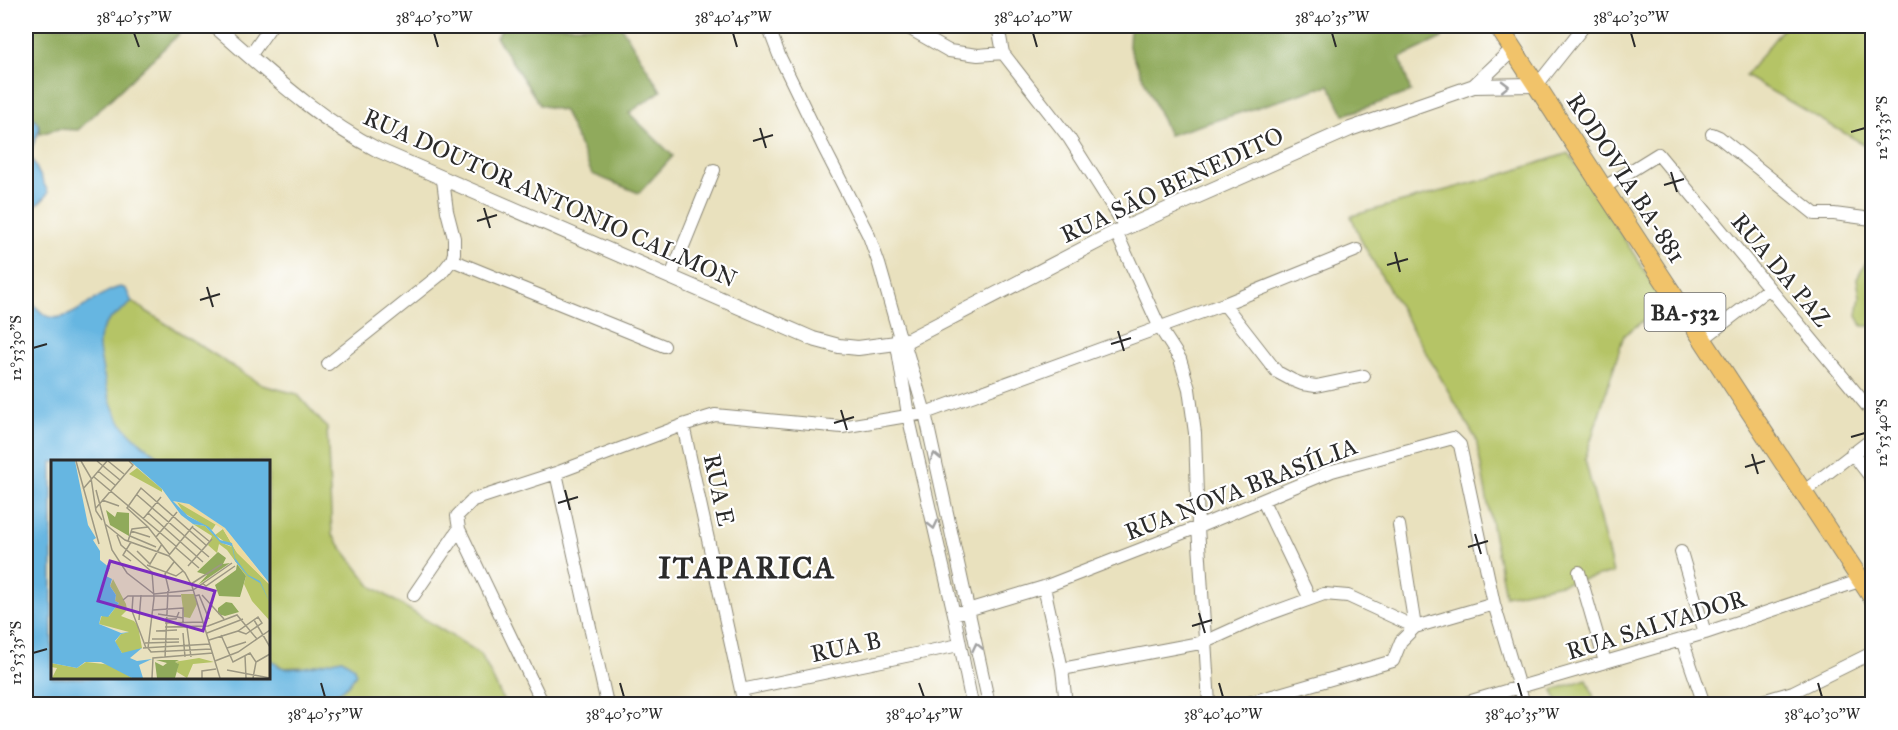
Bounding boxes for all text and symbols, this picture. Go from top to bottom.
text: 38°40'55"W [96,8,172,26]
text: 38°40'50"W [395,8,473,26]
text: 38°40'45"W [695,8,772,26]
text: 38°40'40"W [994,8,1073,26]
text: 38°40'35"W [1295,8,1370,26]
text: 38°40'30"W [1593,8,1670,26]
one-way arrow [1501,80,1510,92]
street label: RODOVIA BA-881 [1560,88,1692,268]
text: 12°53'35"S [1873,96,1891,160]
street label: RUA DOUTOR ANTONIO CALMON [359,102,741,294]
street label: RUA SÃO BENEDITO [1056,120,1288,250]
street label: RUA DA PAZ [1725,207,1837,333]
road number: BA-532 [1644,293,1726,331]
text: 12°53'30"S [7,315,25,381]
text: 12°53'40"S [1873,399,1891,467]
street label: RUA NOVA BRASÍLIA [1120,431,1362,547]
street label: RUA E [697,451,741,529]
one-way arrow [929,452,942,462]
inset map [51,460,270,679]
one-way arrow [926,519,939,529]
district label: ITAPARICA [658,550,836,586]
street label: RUA SALVADOR [1563,583,1751,667]
text: 12°53'35"S [7,621,25,685]
street label: RUA B [808,625,884,669]
one-way arrow [971,642,984,652]
text: 38°40'55"W [287,705,363,723]
text: 38°40'50"W [585,705,663,723]
text: 38°40'45"W [886,705,963,723]
text: 38°40'40"W [1184,705,1263,723]
text: 38°40'35"W [1485,705,1560,723]
text: 38°40'30"W [1784,705,1861,723]

